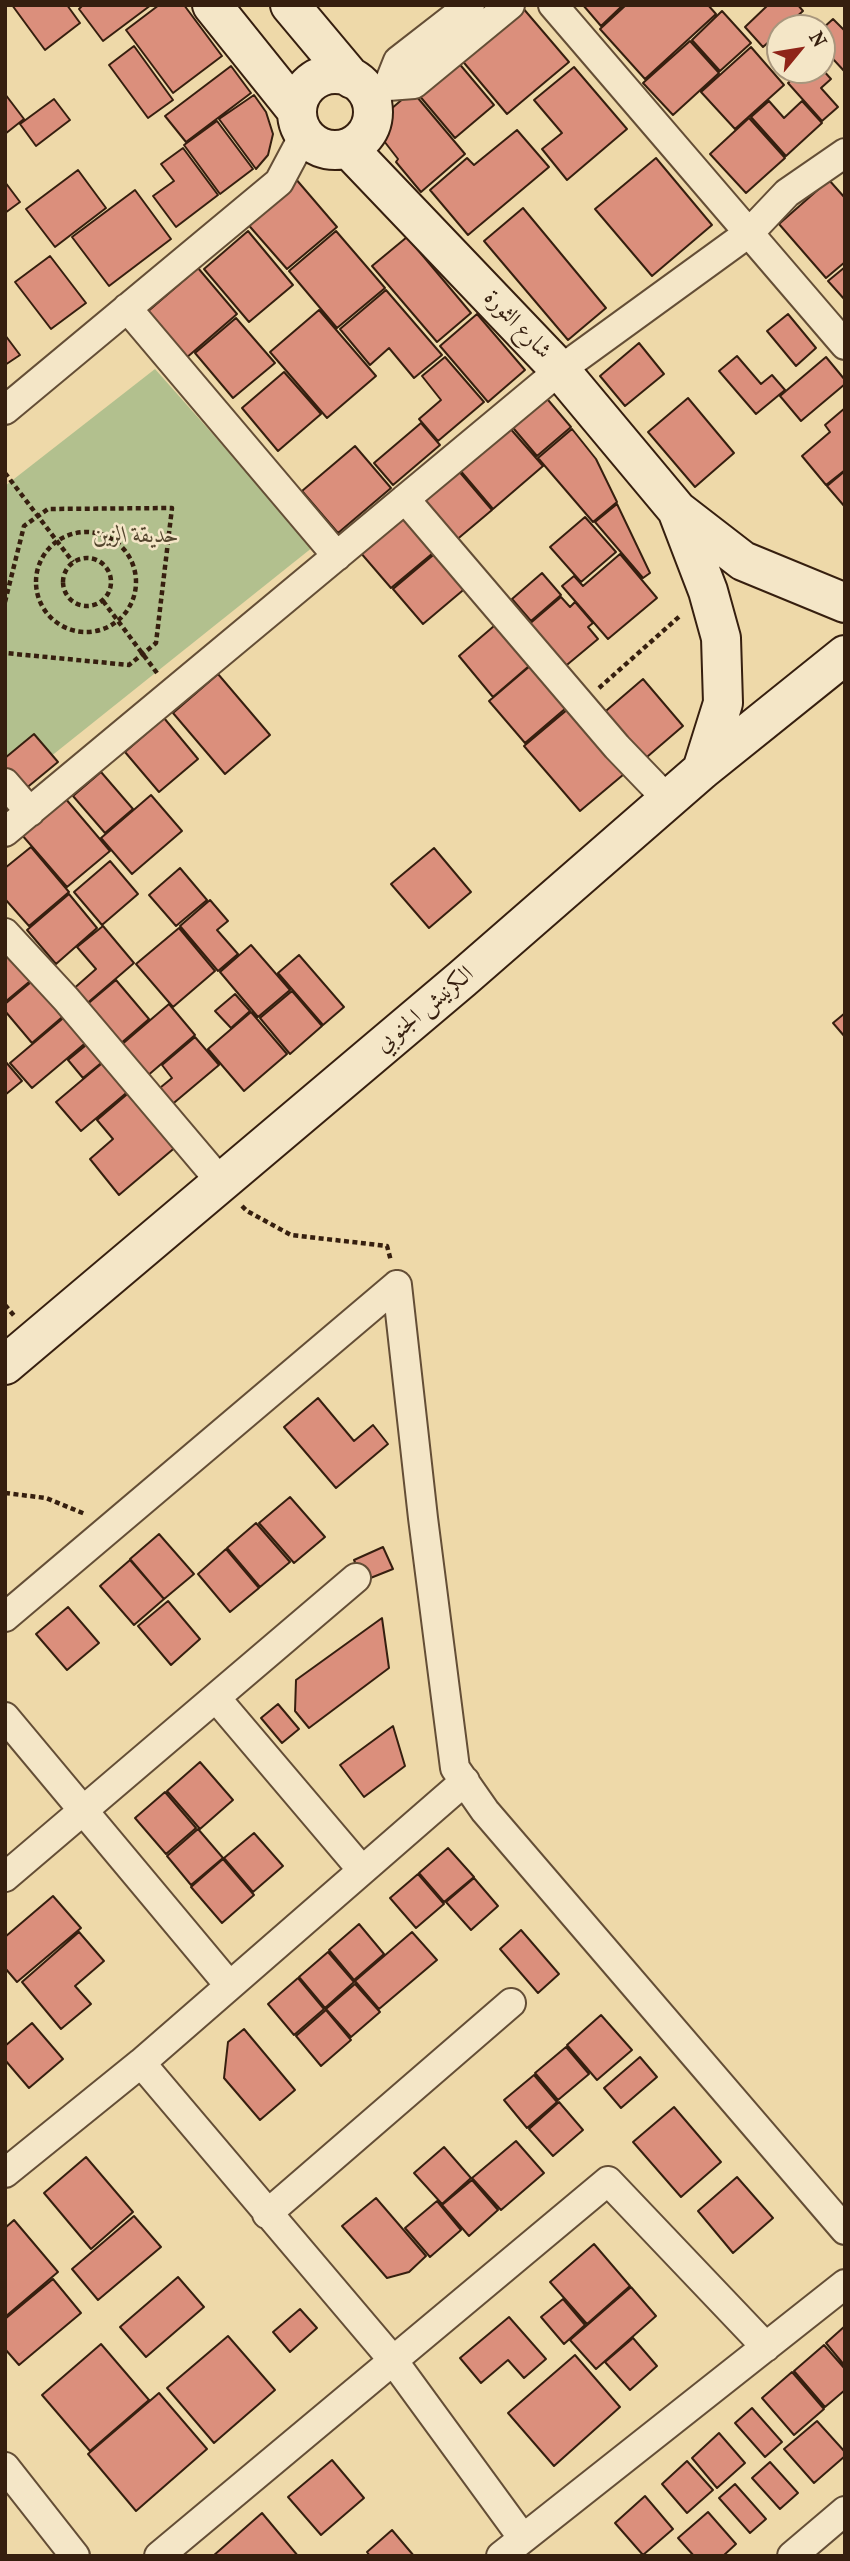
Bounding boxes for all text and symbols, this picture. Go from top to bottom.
north arrow [766,14,836,84]
text: N [804,28,831,51]
street label: شارع الثورة [478,285,556,365]
park label: حديقة الزين [93,522,179,550]
street label: الكرنيش الجنوبي [370,961,480,1059]

